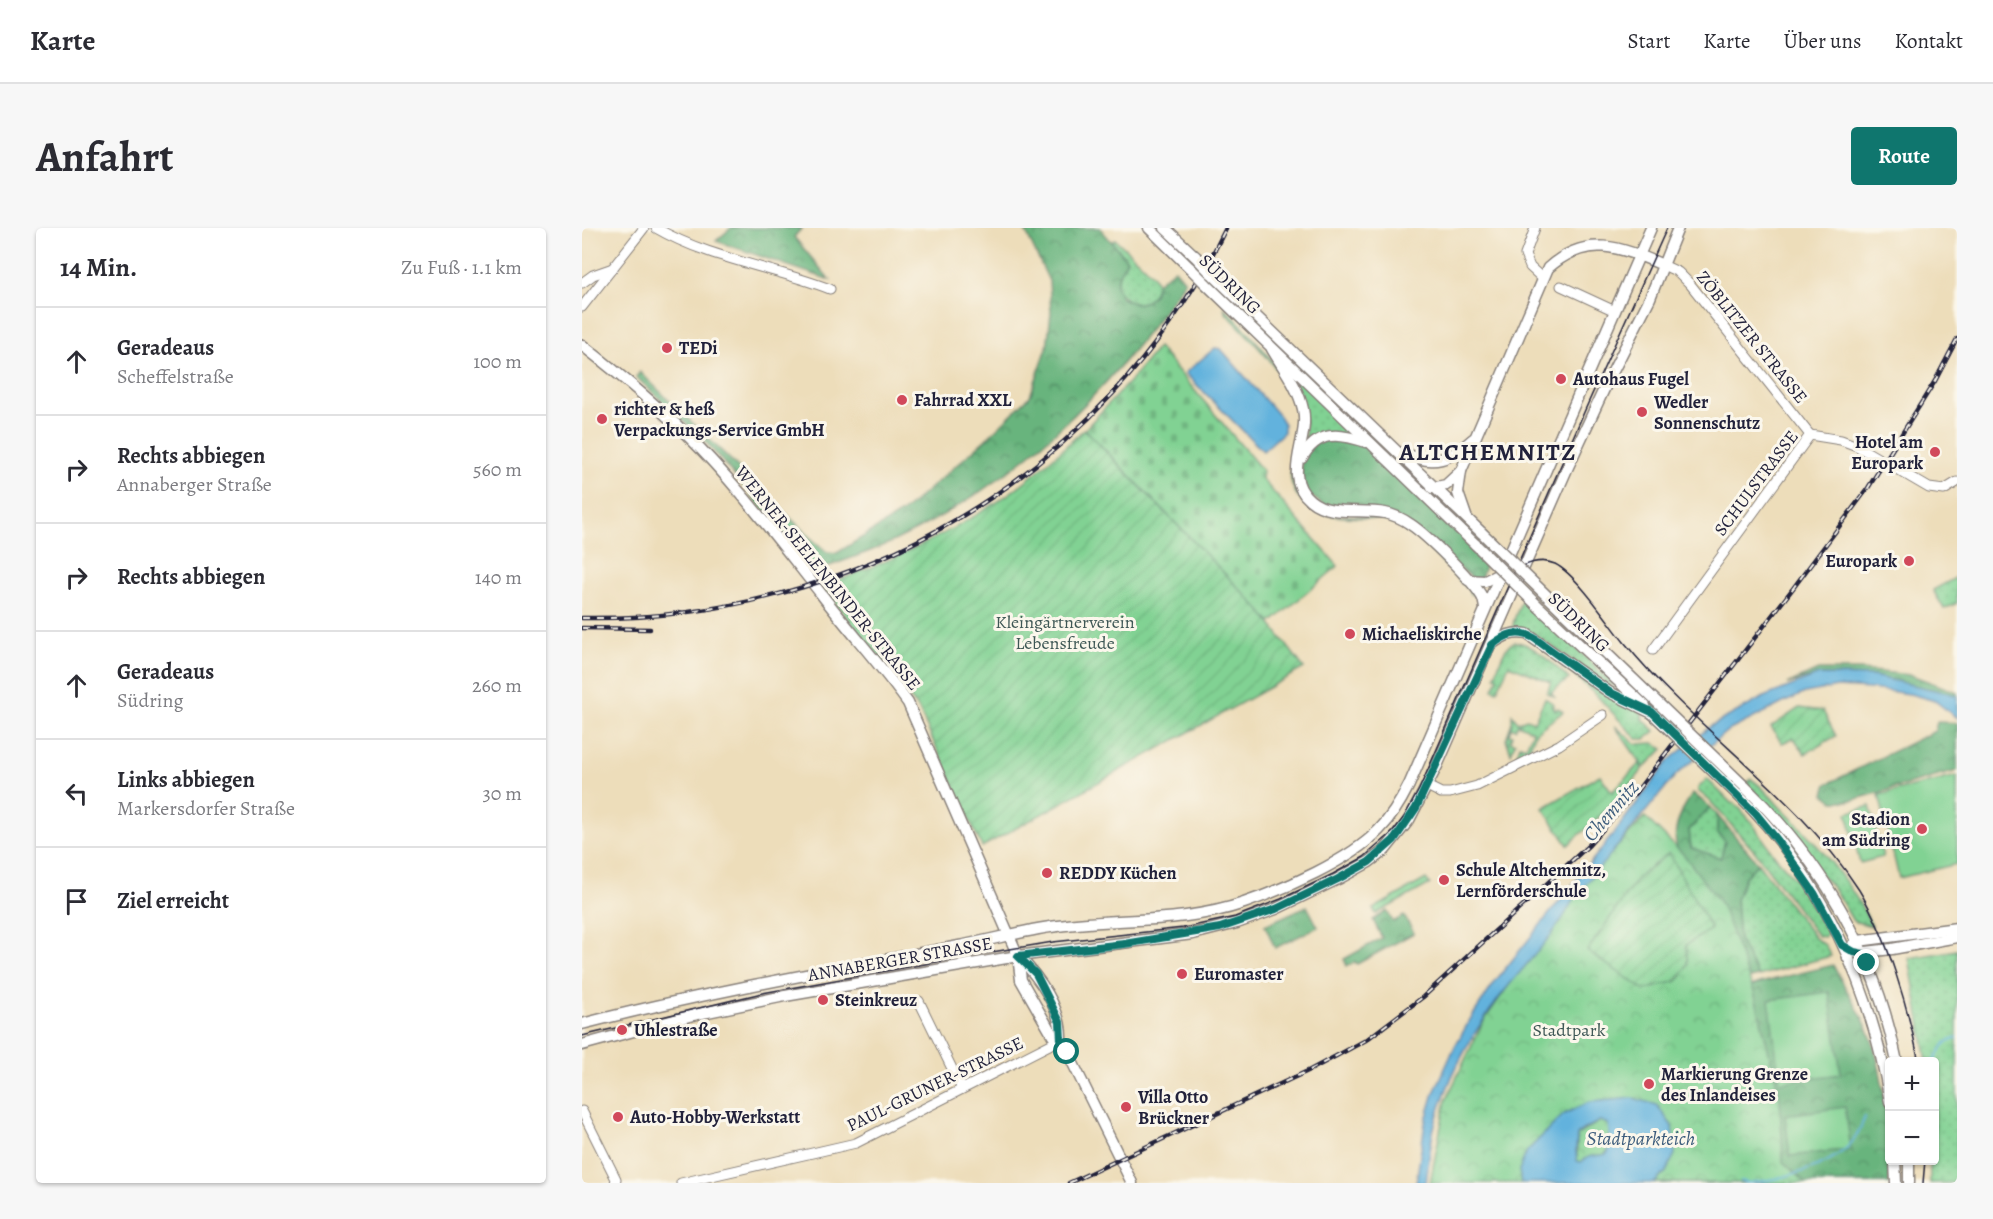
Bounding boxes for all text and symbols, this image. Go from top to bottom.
text: Karte [30,22,95,60]
text: Start [1628,27,1670,55]
text: Karte [1703,27,1751,55]
text: Über uns [1784,27,1861,55]
text: Kontakt [1894,27,1963,55]
button: Route [1851,127,1957,185]
text: Anfahrt [36,128,173,185]
street label: SÜDRING [1194,249,1266,319]
text: 14 Min. [60,250,137,285]
text: Zu Fuß · 1.1 km [401,254,522,281]
street label: ZÖBLITZER STRASSE [1691,266,1813,408]
text: Geradeaus [117,333,214,363]
place label: TEDi [679,336,718,360]
marker: TEDi [660,341,674,355]
icon: ahead [60,345,93,378]
text: 100 m [473,348,522,375]
text: Scheffelstraße [117,363,234,390]
place label: Autohaus Fugel [1572,367,1689,391]
marker: Autohaus Fugel [1554,372,1568,386]
place label: Fahrrad XXL [914,388,1012,412]
place label: Wedler Sonnenschutz [1653,390,1760,435]
marker: Fahrrad XXL [895,393,909,407]
place label: richter & heß Verpackungs-Service GmbH [613,397,825,442]
marker: Wedler Sonnenschutz [1635,405,1649,419]
marker: richter & heß Verpackungs-Service GmbH [595,412,609,426]
street label: SCHULSTRASSE [1708,425,1804,541]
place label: Hotel am Europark [1851,430,1924,475]
district label: ALTCHEMNITZ [1398,436,1577,468]
text: Rechts abbiegen [117,441,265,471]
marker: Hotel am Europark [1928,445,1942,459]
icon: right [60,453,93,486]
text: 560 m [473,456,522,483]
street label: WERNER-SEELENBINDER-STRASSE [729,460,926,695]
text: Annaberger Straße [117,471,272,498]
place label: Europark [1825,549,1898,573]
marker: Europark [1902,554,1916,568]
icon: right [60,561,93,594]
text: Rechts abbiegen [117,562,265,592]
text: 140 m [475,564,522,591]
street label: SÜDRING [1543,587,1615,657]
park label: Kleingärtnerverein Lebensfreude [995,610,1135,655]
place label: Michaeliskirche [1362,622,1482,646]
marker: Michaeliskirche [1343,627,1357,641]
text: Geradeaus [117,657,214,687]
icon: ahead [60,669,93,702]
text: 260 m [472,672,522,699]
text: Südring [117,687,183,714]
text: Links abbiegen [117,765,255,795]
water label: Chemnitz [1577,775,1645,847]
icon: left [60,777,93,810]
text: 30 m [482,780,522,807]
text: Markersdorfer Straße [117,795,295,822]
place label: Stadion am Südring [1822,807,1911,852]
marker: Stadion am Südring [1915,822,1929,836]
place label: Schule Altchemnitz, Lernförderschule [1456,858,1606,903]
place label: REDDY Küchen [1059,861,1177,885]
marker: REDDY Küchen [1040,866,1054,880]
marker: Schule Altchemnitz, Lernförderschule [1437,873,1451,887]
icon: arrive [60,885,93,918]
text: Ziel erreicht [117,886,229,916]
street label: ANNABERGER STRASSE [805,931,994,987]
route end [1853,949,1879,975]
place label: Euromaster [1194,962,1284,986]
marker: Euromaster [1175,967,1189,981]
place label: Steinkreuz [835,988,917,1012]
marker: Steinkreuz [816,993,830,1007]
place label: Uhlestraße [634,1018,718,1042]
park label: Stadtpark [1532,1018,1606,1042]
marker: Uhlestraße [615,1023,629,1037]
street label: PAUL-GRUNER-STRASSE [843,1031,1027,1137]
route start [1053,1038,1079,1064]
map controls [1885,1057,1939,1165]
button: + [1885,1057,1939,1111]
place label: Markierung Grenze des Inlandeises [1661,1062,1808,1107]
marker: Markierung Grenze des Inlandeises [1642,1077,1656,1091]
place label: Villa Otto Brückner [1137,1085,1210,1130]
marker: Villa Otto Brückner [1119,1100,1133,1114]
place label: Auto-Hobby-Werkstatt [629,1105,800,1129]
marker: Auto-Hobby-Werkstatt [611,1110,625,1124]
button: − [1885,1111,1939,1165]
water label: Stadtparkteich [1587,1125,1695,1152]

